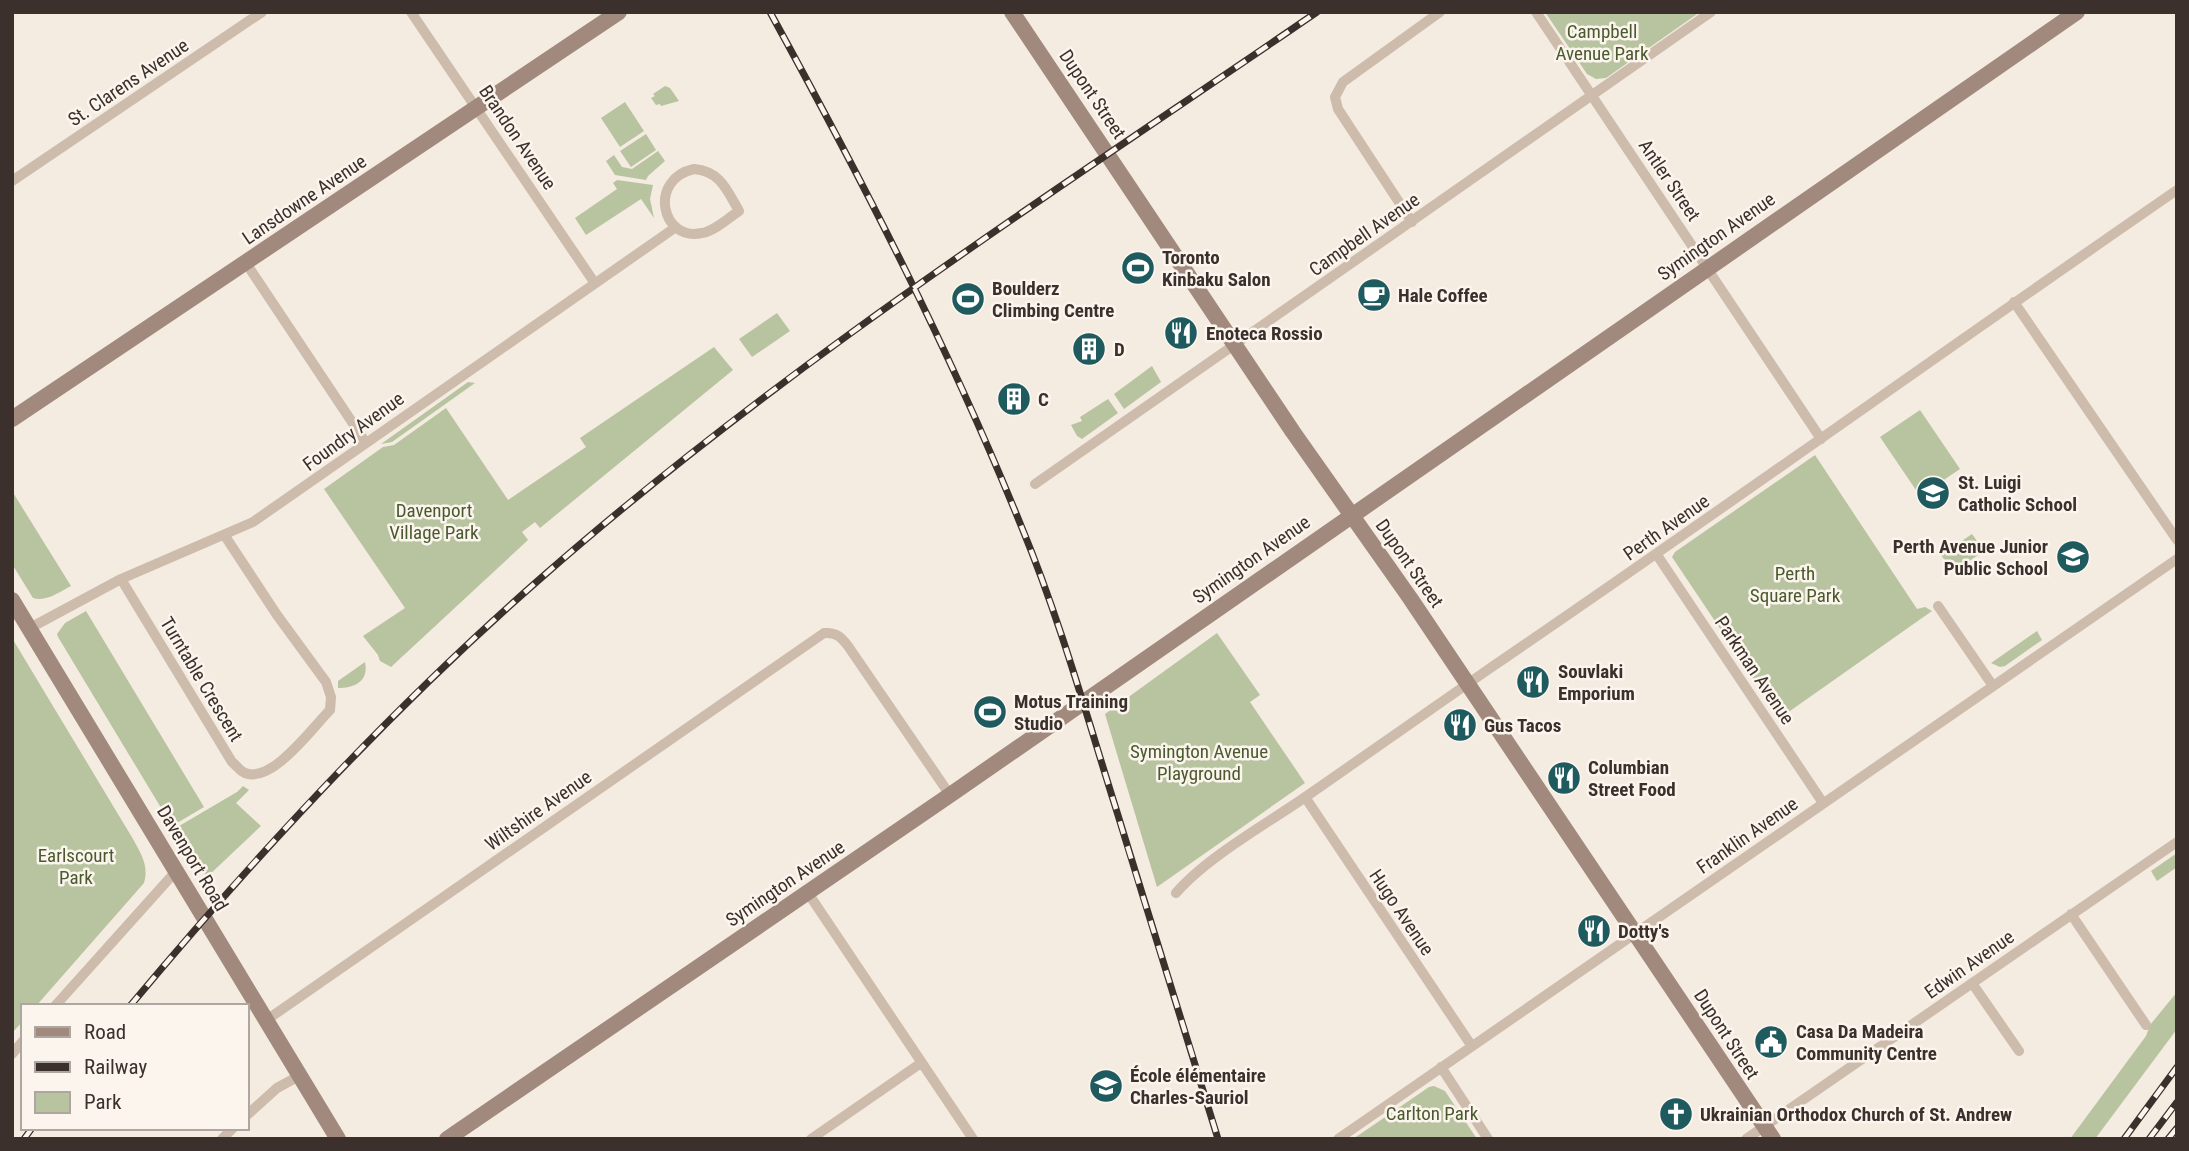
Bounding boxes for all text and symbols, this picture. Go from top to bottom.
park label: Campbell Avenue Park [1556,20,1649,65]
street label: St. Clarens Avenue [64,34,193,131]
street label: Dupont Street [1054,45,1131,143]
street label: Brandon Avenue [474,81,561,194]
street label: Antler Street [1634,135,1705,226]
street label: Lansdowne Avenue [238,149,371,249]
street label: Symington Avenue [1653,187,1780,285]
street label: Campbell Avenue [1305,188,1424,281]
place label: Toronto Kinbaku Salon [1162,246,1271,291]
sports icon: Toronto Kinbaku Salon [1119,249,1157,287]
cafe icon: Hale Coffee [1355,276,1393,314]
place label: Boulderz Climbing Centre [992,277,1114,322]
sports icon: Boulderz Climbing Centre [949,280,987,318]
place label: Hale Coffee [1398,284,1488,307]
restaurant icon: Enoteca Rossio [1162,314,1200,352]
place label: Enoteca Rossio [1206,322,1323,345]
building icon: D [1070,330,1108,368]
place label: D [1114,338,1125,361]
building icon: C [995,380,1033,418]
street label: Foundry Avenue [298,387,408,476]
place label: C [1038,388,1049,411]
place label: St. Luigi Catholic School [1958,471,2077,516]
school or university icon: St. Luigi Catholic School [1914,474,1952,512]
street label: Perth Avenue [1619,489,1714,565]
park label: Davenport Village Park [389,499,479,544]
street label: Symington Avenue [1188,510,1315,608]
street label: Dupont Street [1371,515,1448,612]
place label: Perth Avenue Junior Public School [1893,535,2048,580]
school or university icon: Perth Avenue Junior Public School [2054,538,2092,576]
park label: Perth Square Park [1750,562,1841,607]
street label: Parkman Avenue [1710,612,1799,729]
street label: Turntable Crescent [155,613,248,746]
place label: Souvlaki Emporium [1558,660,1635,705]
restaurant icon: Souvlaki Emporium [1514,663,1552,701]
place label: Motus Training Studio [1014,690,1128,735]
sports icon: Motus Training Studio [971,693,1009,731]
restaurant icon: Gus Tacos [1441,706,1479,744]
place label: Gus Tacos [1484,714,1561,737]
park label: Symington Avenue Playground [1130,740,1268,785]
place label: Columbian Street Food [1588,756,1676,801]
restaurant icon: Columbian Street Food [1545,759,1583,797]
street label: Wiltshire Avenue [481,765,596,856]
street label: Franklin Avenue [1692,792,1802,879]
street label: Davenport Road [152,801,233,915]
street label: Symington Avenue [722,835,849,932]
park label: Earlscourt Park [38,844,114,889]
street label: Hugo Avenue [1364,865,1439,960]
restaurant icon: Dotty's [1575,912,1613,950]
place label: Dotty's [1618,920,1669,943]
street label: Edwin Avenue [1920,925,2018,1004]
street label: Dupont Street [1689,985,1764,1084]
legend [21,1004,248,1130]
text: Road [84,1020,126,1044]
place label: Casa Da Madeira Community Centre [1796,1020,1937,1065]
public building icon: Casa Da Madeira Community Centre [1752,1023,1790,1061]
text: Railway [84,1055,147,1079]
place label: École élémentaire Charles-Sauriol [1130,1064,1266,1109]
school or university icon: École élémentaire Charles-Sauriol [1087,1067,1125,1105]
text: Park [84,1090,122,1114]
church icon: Ukrainian Orthodox Church of St. Andrew [1657,1095,1695,1133]
park label: Carlton Park [1386,1102,1479,1125]
place label: Ukrainian Orthodox Church of St. Andrew [1700,1103,2012,1126]

